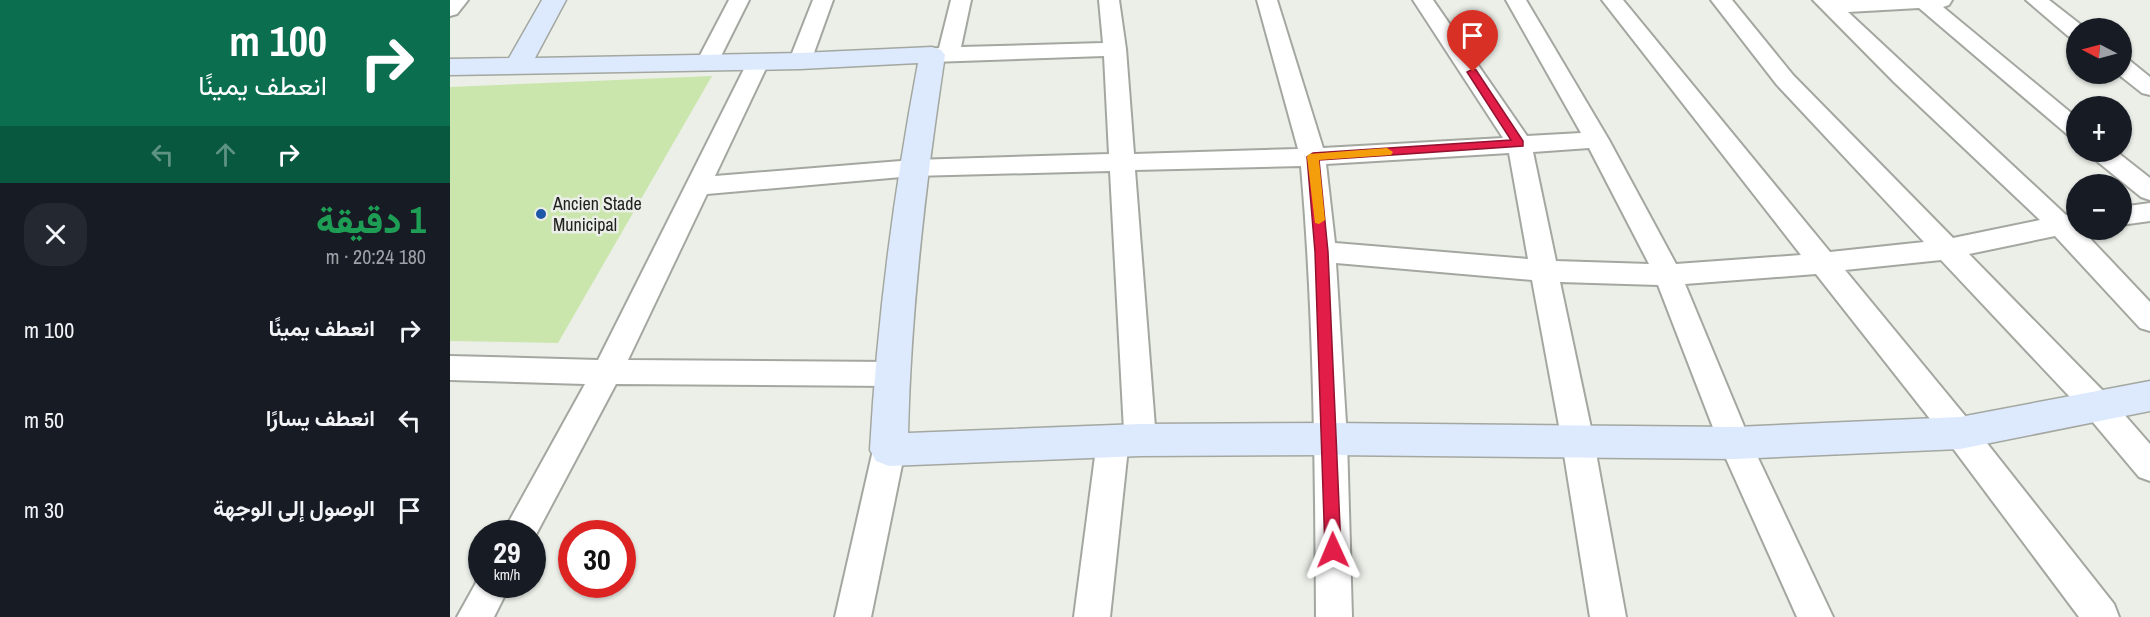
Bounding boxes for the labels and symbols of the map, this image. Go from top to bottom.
pin [1447,10,1498,72]
north arrow [2066,18,2132,84]
place label: Ancien Stade Municipal [552,191,642,237]
marker: Ancien Stade Municipal [534,207,548,221]
position arrow [1301,518,1365,582]
speed limit sign: 30 [558,520,636,598]

